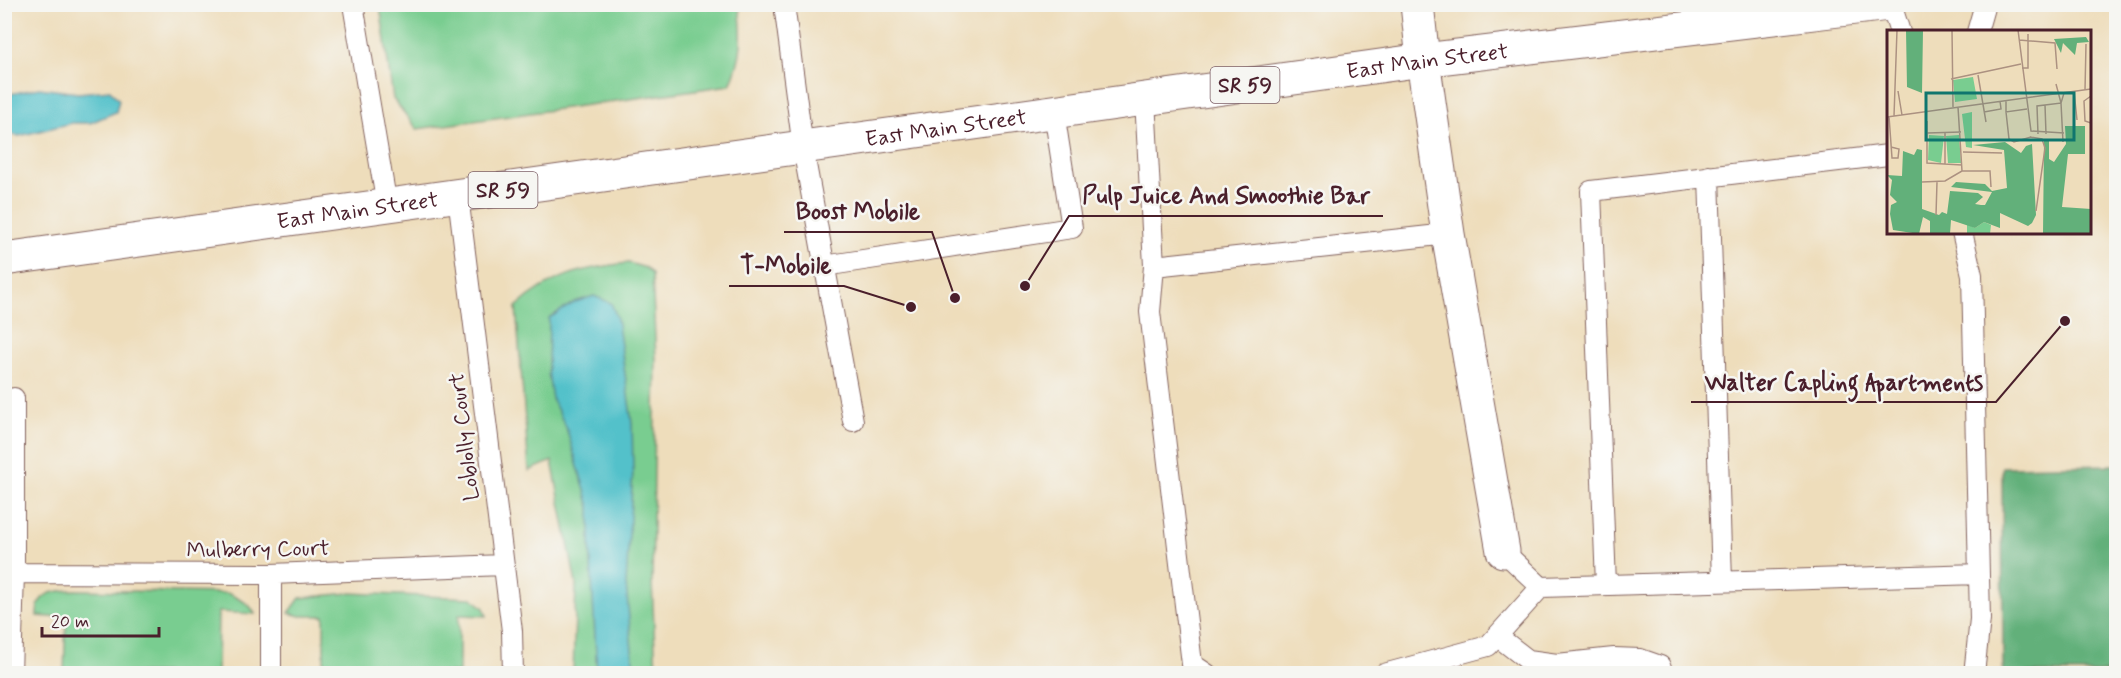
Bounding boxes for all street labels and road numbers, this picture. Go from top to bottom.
street label: East Main Street [1345,38,1510,87]
road number: SR 59 [1210,67,1280,103]
street label: East Main Street [863,104,1029,154]
road number: SR 59 [468,172,538,208]
street label: East Main Street [275,186,440,237]
street label: Loblolly Court [443,371,487,502]
street label: Mulberry Court [186,535,330,565]

